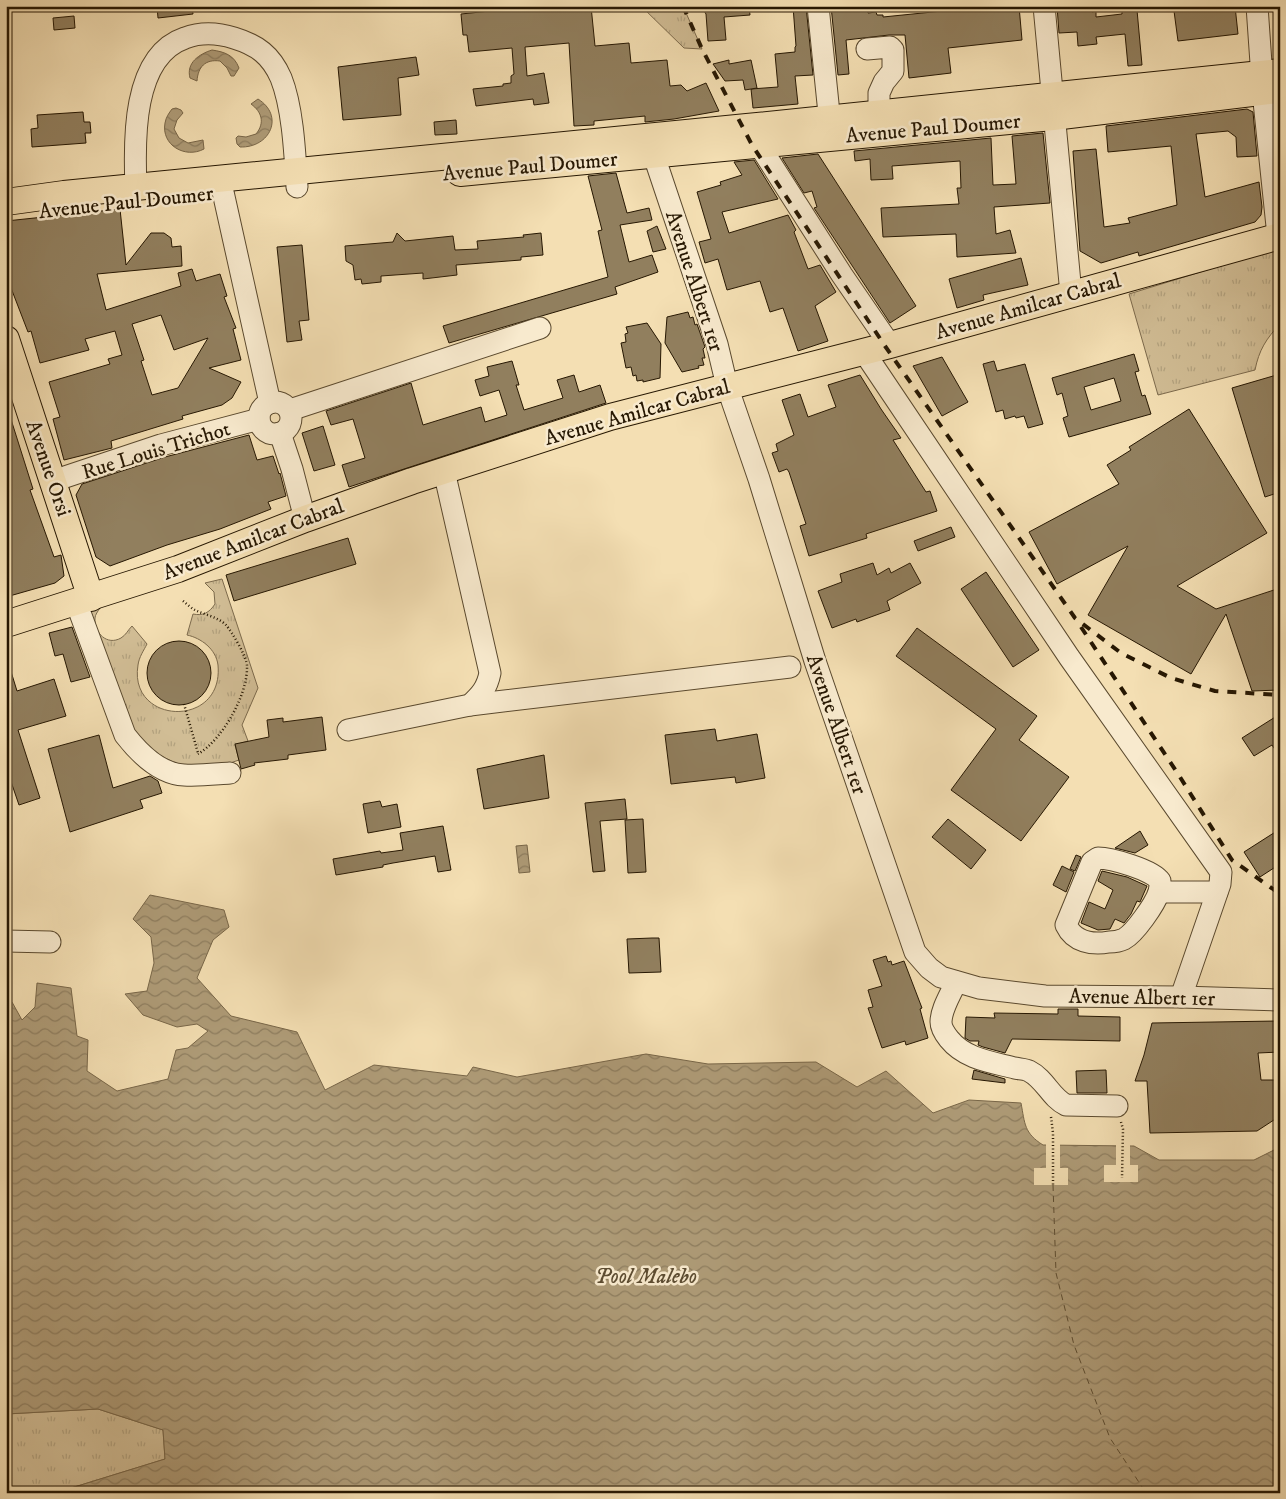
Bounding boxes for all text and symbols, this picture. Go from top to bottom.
street label: Avenue Paul Doumer [845,108,1022,150]
street label: Avenue Paul Doumer [442,146,619,188]
street label: Avenue Paul Doumer [38,181,215,225]
street label: Avenue Albert 1er [659,208,729,355]
street label: Avenue Amilcar Cabral [933,268,1125,346]
street label: Avenue Amilcar Cabral [542,374,734,452]
street label: Rue Louis Trichot [79,416,234,486]
street label: Avenue Orsi [19,417,77,520]
street label: Avenue Amilcar Cabral [159,493,348,586]
street label: Avenue Albert 1er [800,651,872,798]
street label: Avenue Albert 1er [1069,984,1216,1012]
water label: Pool Malebo [595,1263,697,1290]

